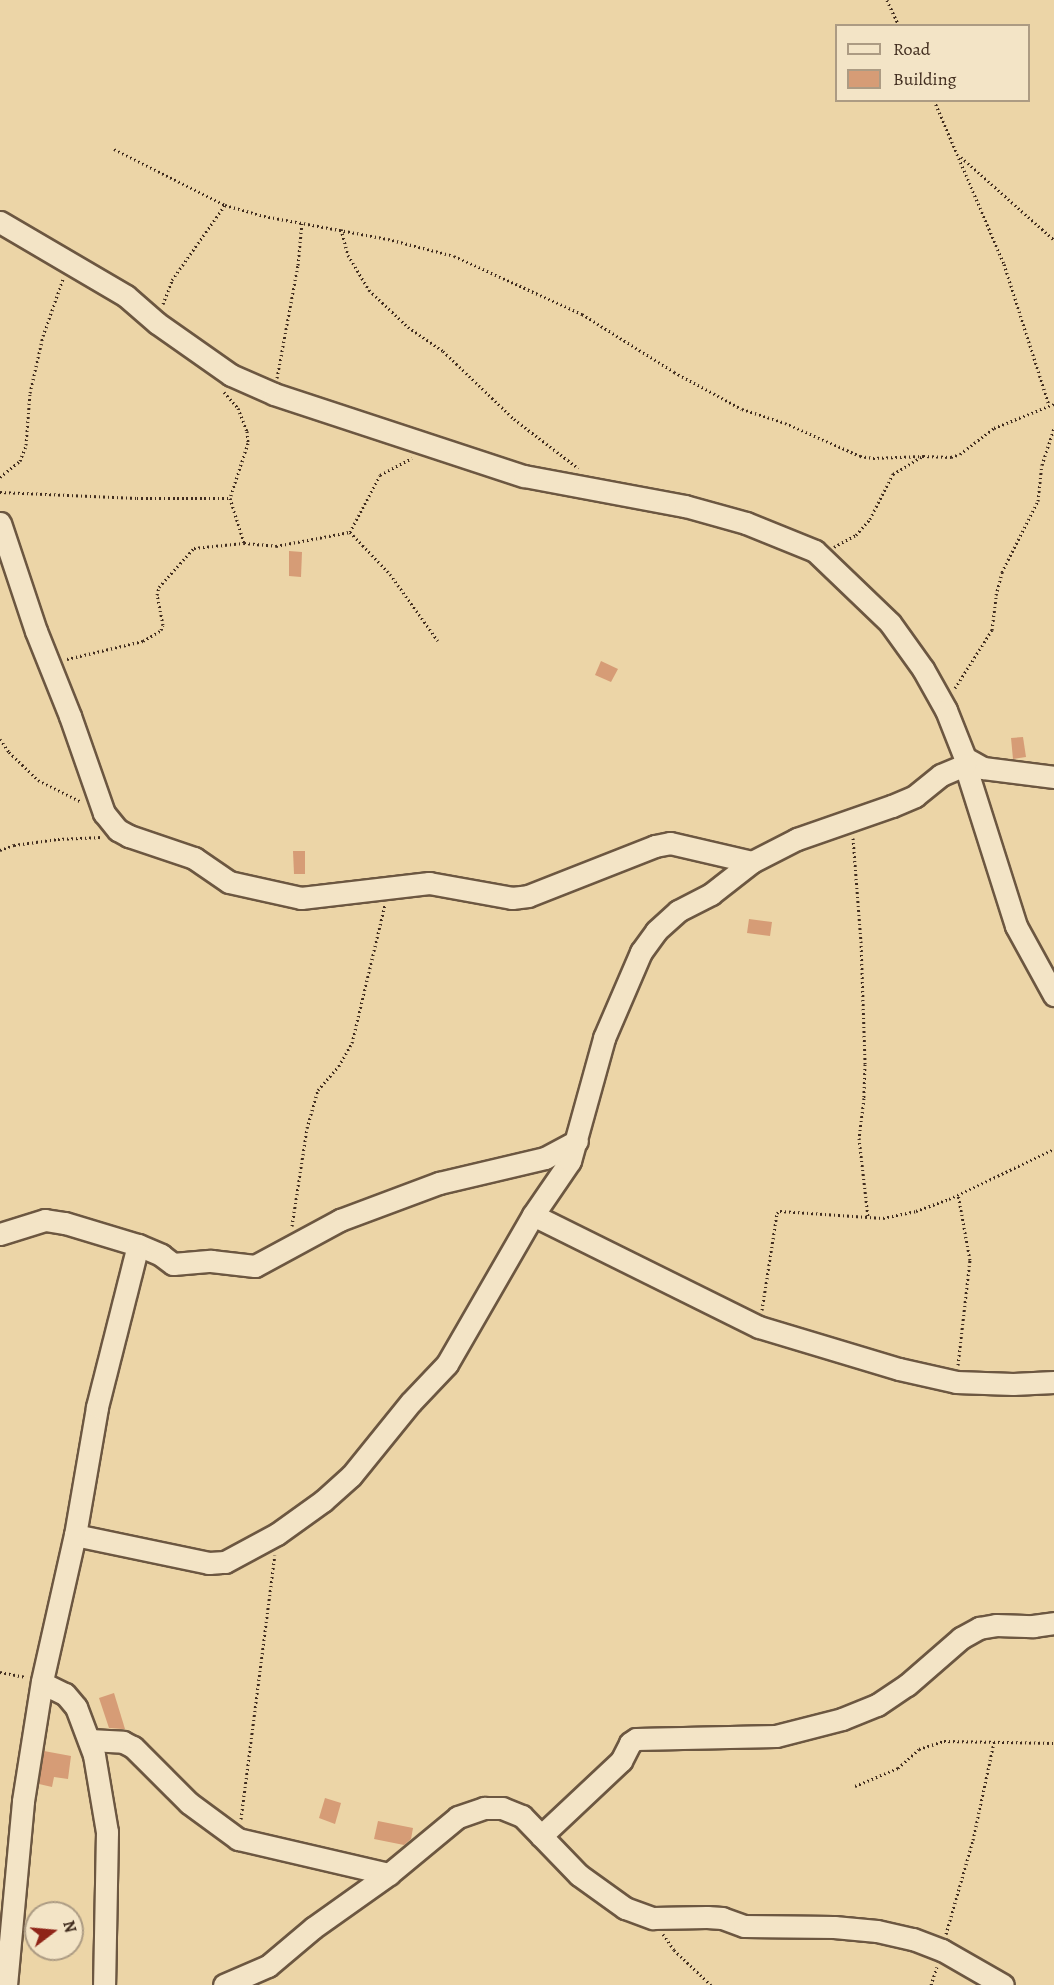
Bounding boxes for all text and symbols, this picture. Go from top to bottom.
legend [835,24,1030,102]
text: Road [893,37,930,61]
text: Building [893,67,957,91]
north arrow [24,1901,84,1961]
text: N [57,1918,82,1935]

